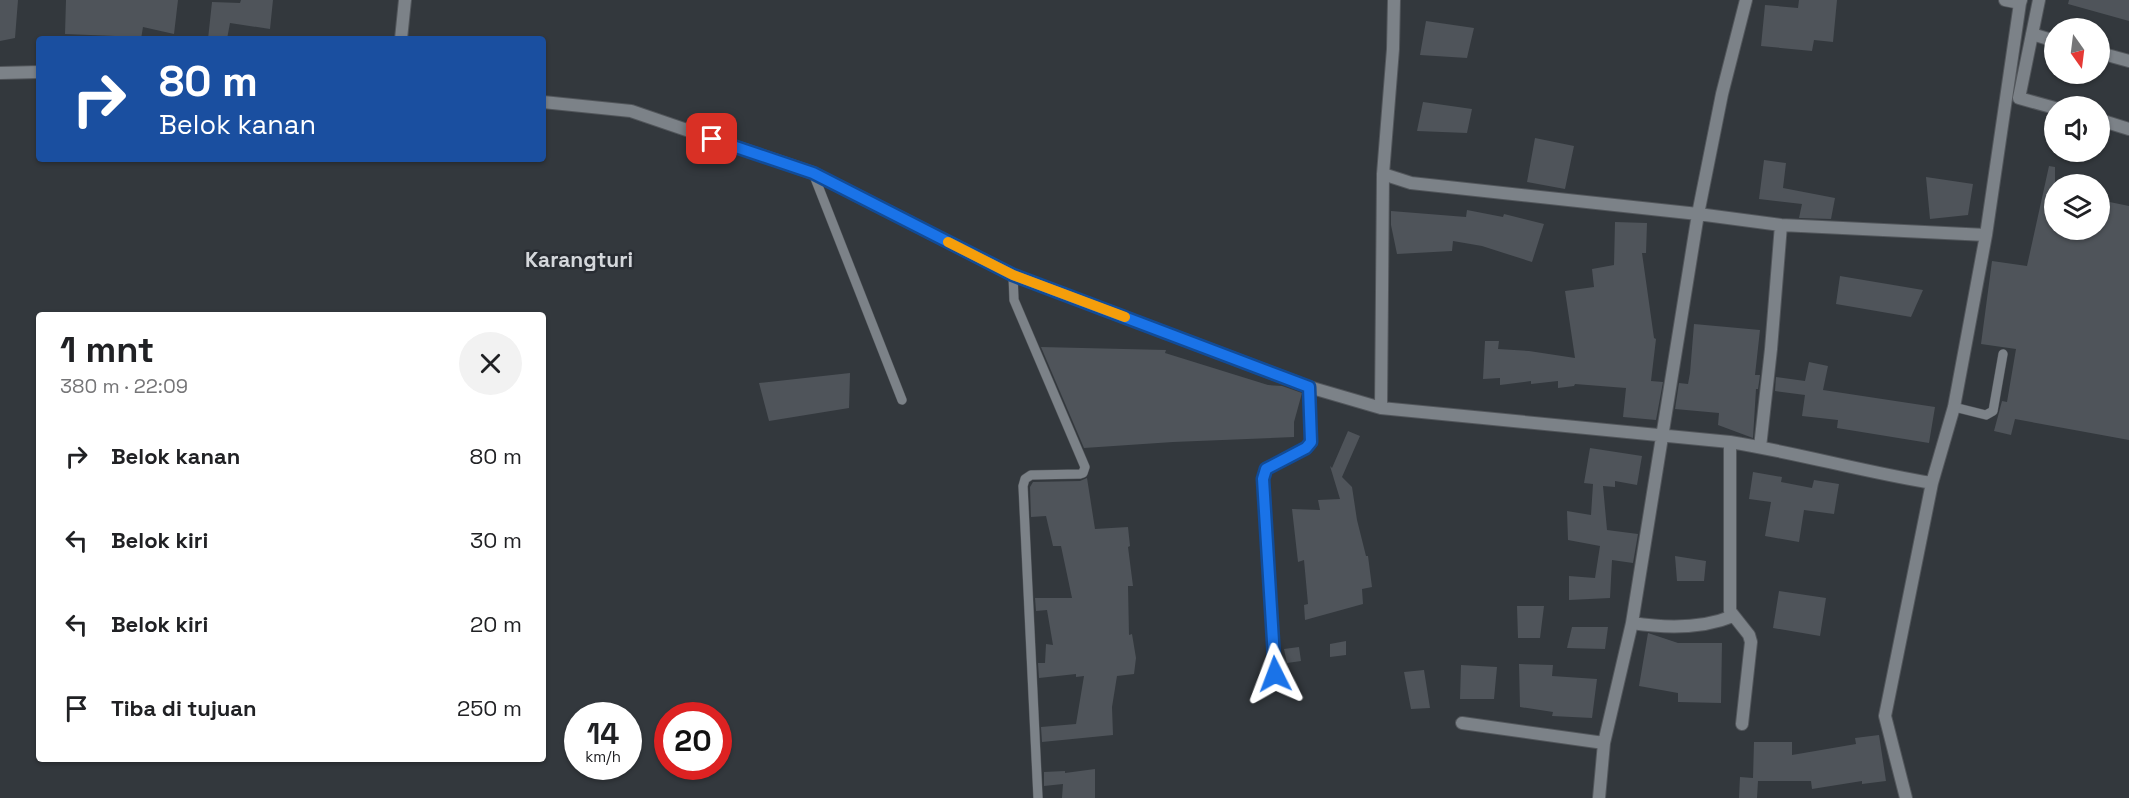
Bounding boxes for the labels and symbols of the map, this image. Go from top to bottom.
north arrow [2044,18,2110,84]
pin [686,113,737,164]
district label: Karangturi [525,246,633,273]
position arrow [1243,642,1307,706]
speed limit sign: 20 [654,702,732,780]

